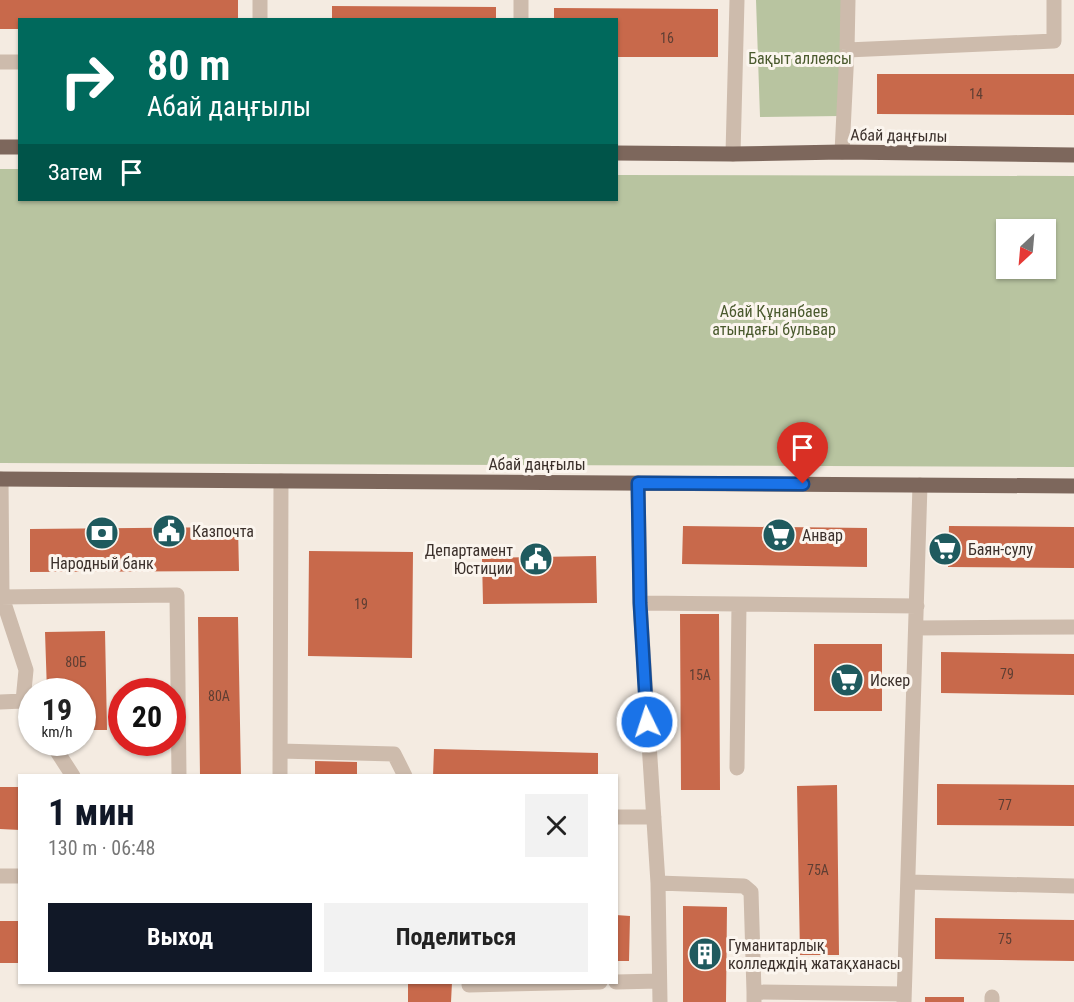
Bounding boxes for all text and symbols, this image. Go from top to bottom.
house number: 16 [660,30,674,46]
text: 80 m [147,41,230,90]
icon: right [48,42,126,120]
park label: Бақыт аллеясы [748,49,852,68]
house number: 14 [969,86,983,102]
text: Абай даңғылы [147,91,311,123]
street label: Абай даңғылы [850,125,948,146]
icon: arrive [115,156,148,189]
text: Затем [48,160,103,185]
north arrow [996,219,1056,279]
map controls [996,219,1056,279]
park label: Абай Құнанбаев атындағы бульвар [712,302,836,339]
pin [777,422,828,484]
icon: arrive [786,431,819,464]
street label: Абай даңғылы [488,455,586,474]
public building icon: Казпочта [151,513,187,549]
bank icon: Народный банк [84,515,120,551]
supermarket icon: Анвар [761,517,797,553]
place label: Казпочта [192,522,254,541]
place label: Анвар [802,526,843,545]
supermarket icon: Баян-сулу [927,531,963,567]
place label: Баян-сулу [968,540,1033,559]
place label: Департамент Юстиции [425,541,513,578]
public building icon: Департамент Юстиции [518,541,554,577]
place label: Народный банк [50,554,154,573]
house number: 19 [354,596,368,612]
house number: 80Б [65,654,87,670]
supermarket icon: Искер [829,662,865,698]
house number: 79 [1000,666,1014,682]
house number: 15А [689,667,711,683]
place label: Искер [870,671,910,690]
speed limit sign: 20 [108,678,186,756]
house number: 80А [208,688,230,704]
position arrow [615,690,679,754]
text: 19 [42,692,72,727]
text: km/h [42,723,72,741]
text: 1 мин [48,792,134,834]
button: close [525,794,588,857]
house number: 77 [998,797,1012,813]
text: 130 m · 06:48 [48,836,155,860]
house number: 75А [807,862,829,878]
button: Выход [48,903,312,972]
button: Поделиться [324,903,588,972]
house number: 75 [998,931,1012,947]
building icon: Гуманитарлық колледждің жатақханасы [687,936,723,972]
place label: Гуманитарлық колледждің жатақханасы [728,936,901,973]

